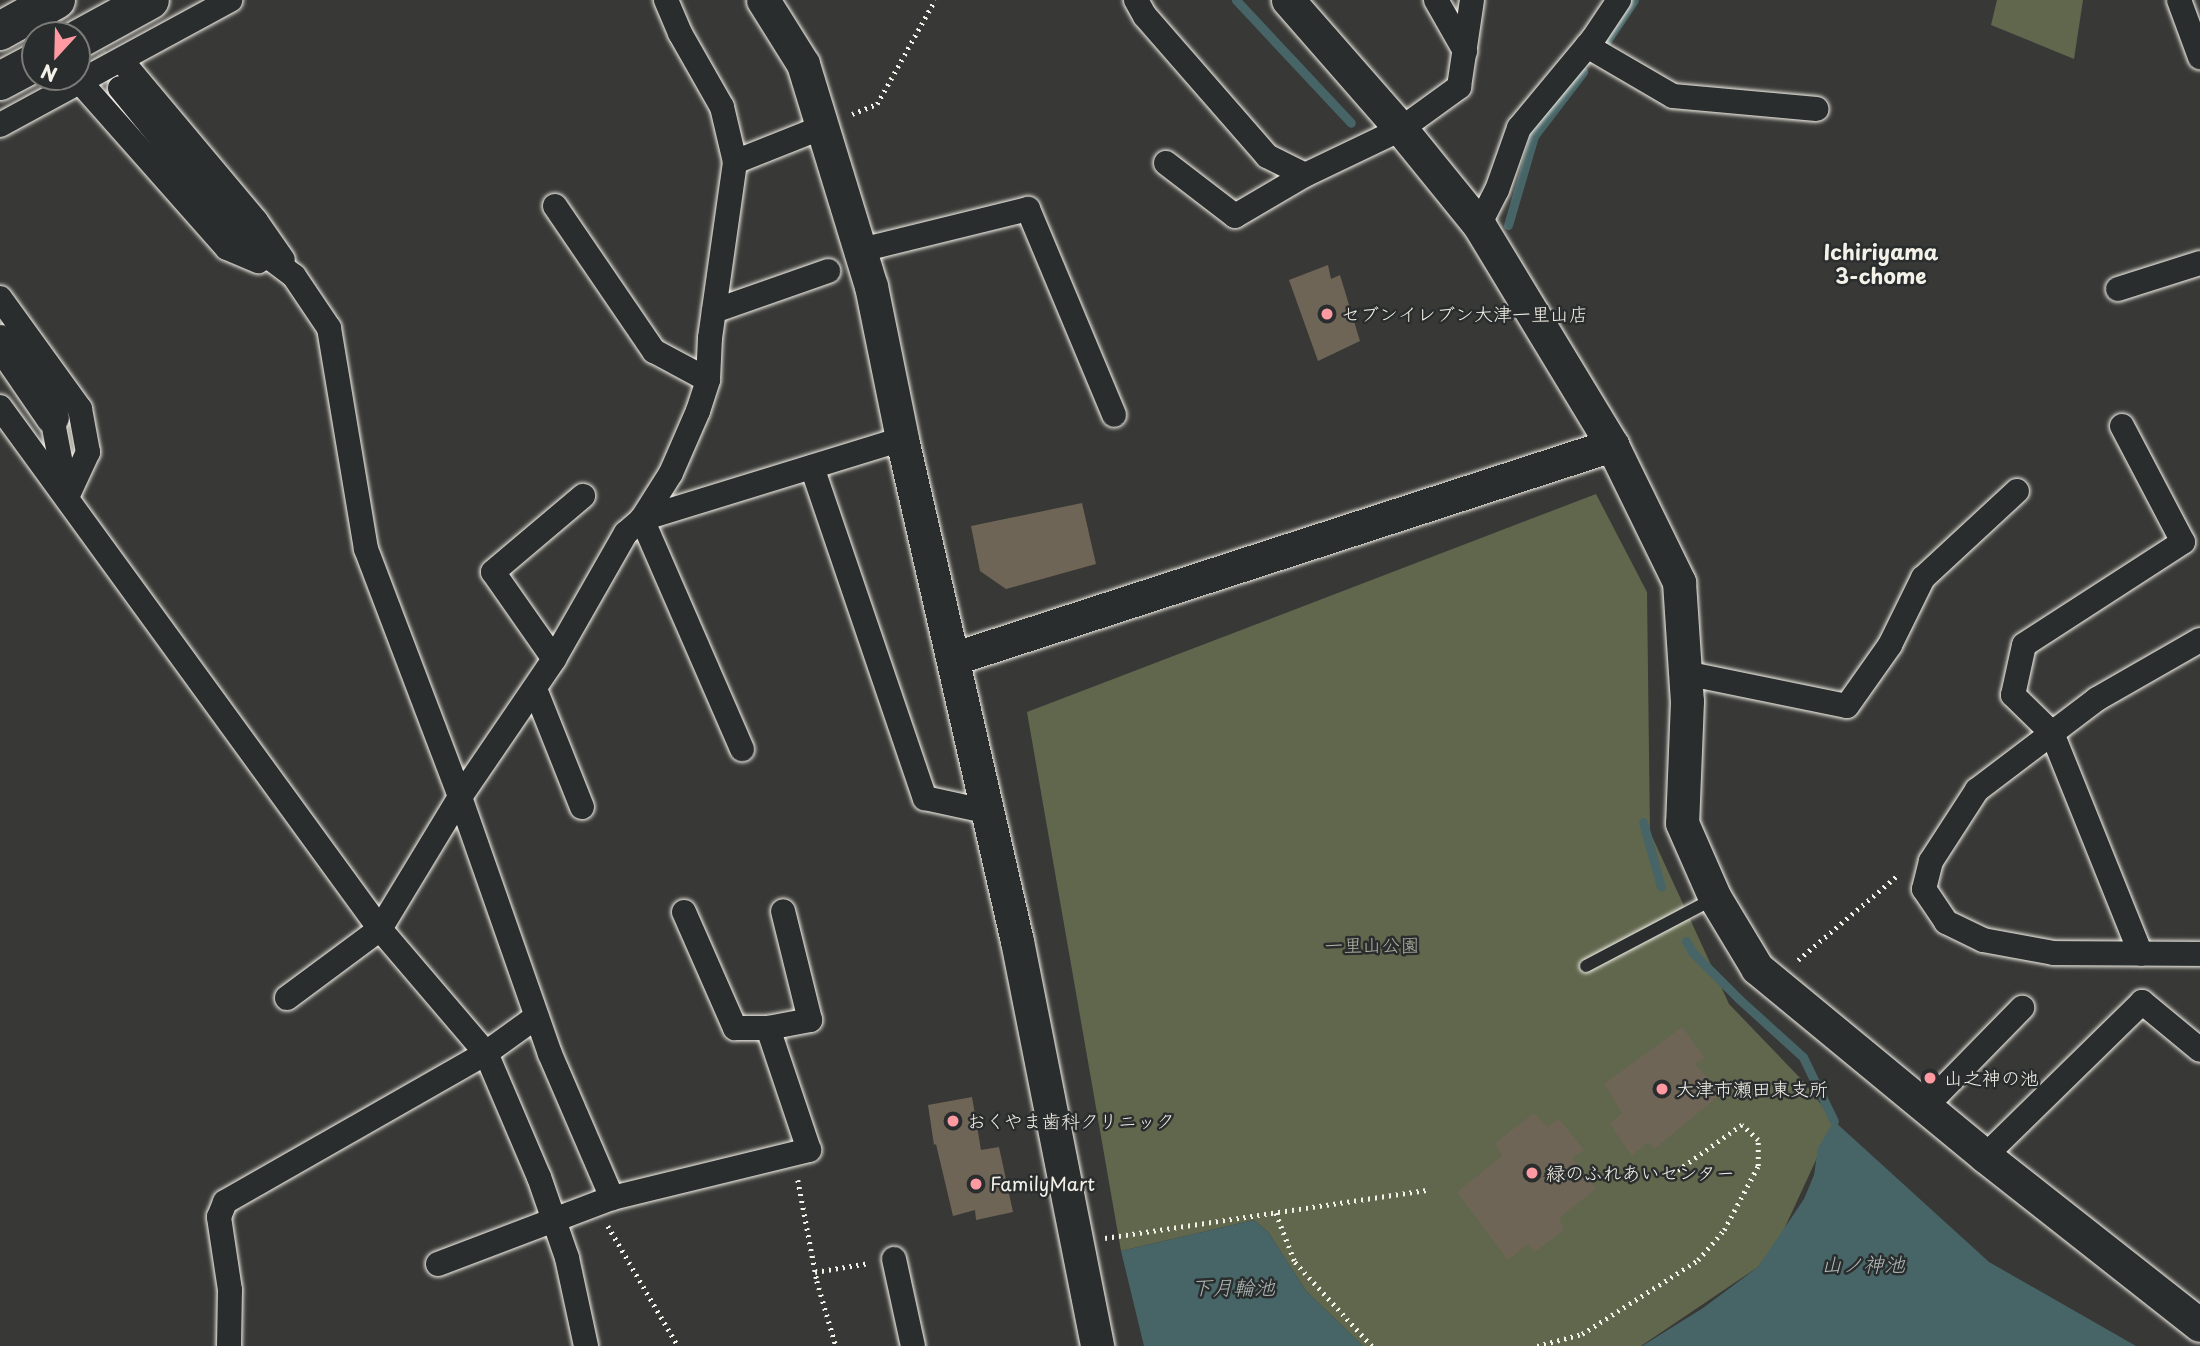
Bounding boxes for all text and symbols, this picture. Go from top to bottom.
north arrow [21,21,91,91]
text: N [37,58,61,89]
district label: Ichiriyama 3-chome [1824,238,1938,288]
place label: セブンイレブン大津一里山店 [1341,303,1588,325]
marker: セブンイレブン大津一里山店 [1319,306,1335,322]
park label: 一里山公園 [1325,934,1419,956]
place label: 山之神の池 [1944,1067,2039,1089]
marker: 山之神の池 [1922,1070,1938,1086]
place label: 大津市瀬田東支所 [1676,1078,1828,1100]
marker: 大津市瀬田東支所 [1654,1081,1670,1097]
place label: おくやま歯科クリニック [967,1110,1176,1132]
marker: おくやま歯科クリニック [945,1113,961,1129]
place label: 緑のふれあいセンター [1546,1162,1736,1184]
marker: 緑のふれあいセンター [1524,1165,1540,1181]
place label: FamilyMart [990,1173,1095,1195]
marker: FamilyMart [968,1176,984,1192]
water label: 山ノ神池 [1821,1250,1905,1276]
water label: 下月輪池 [1191,1273,1275,1299]

